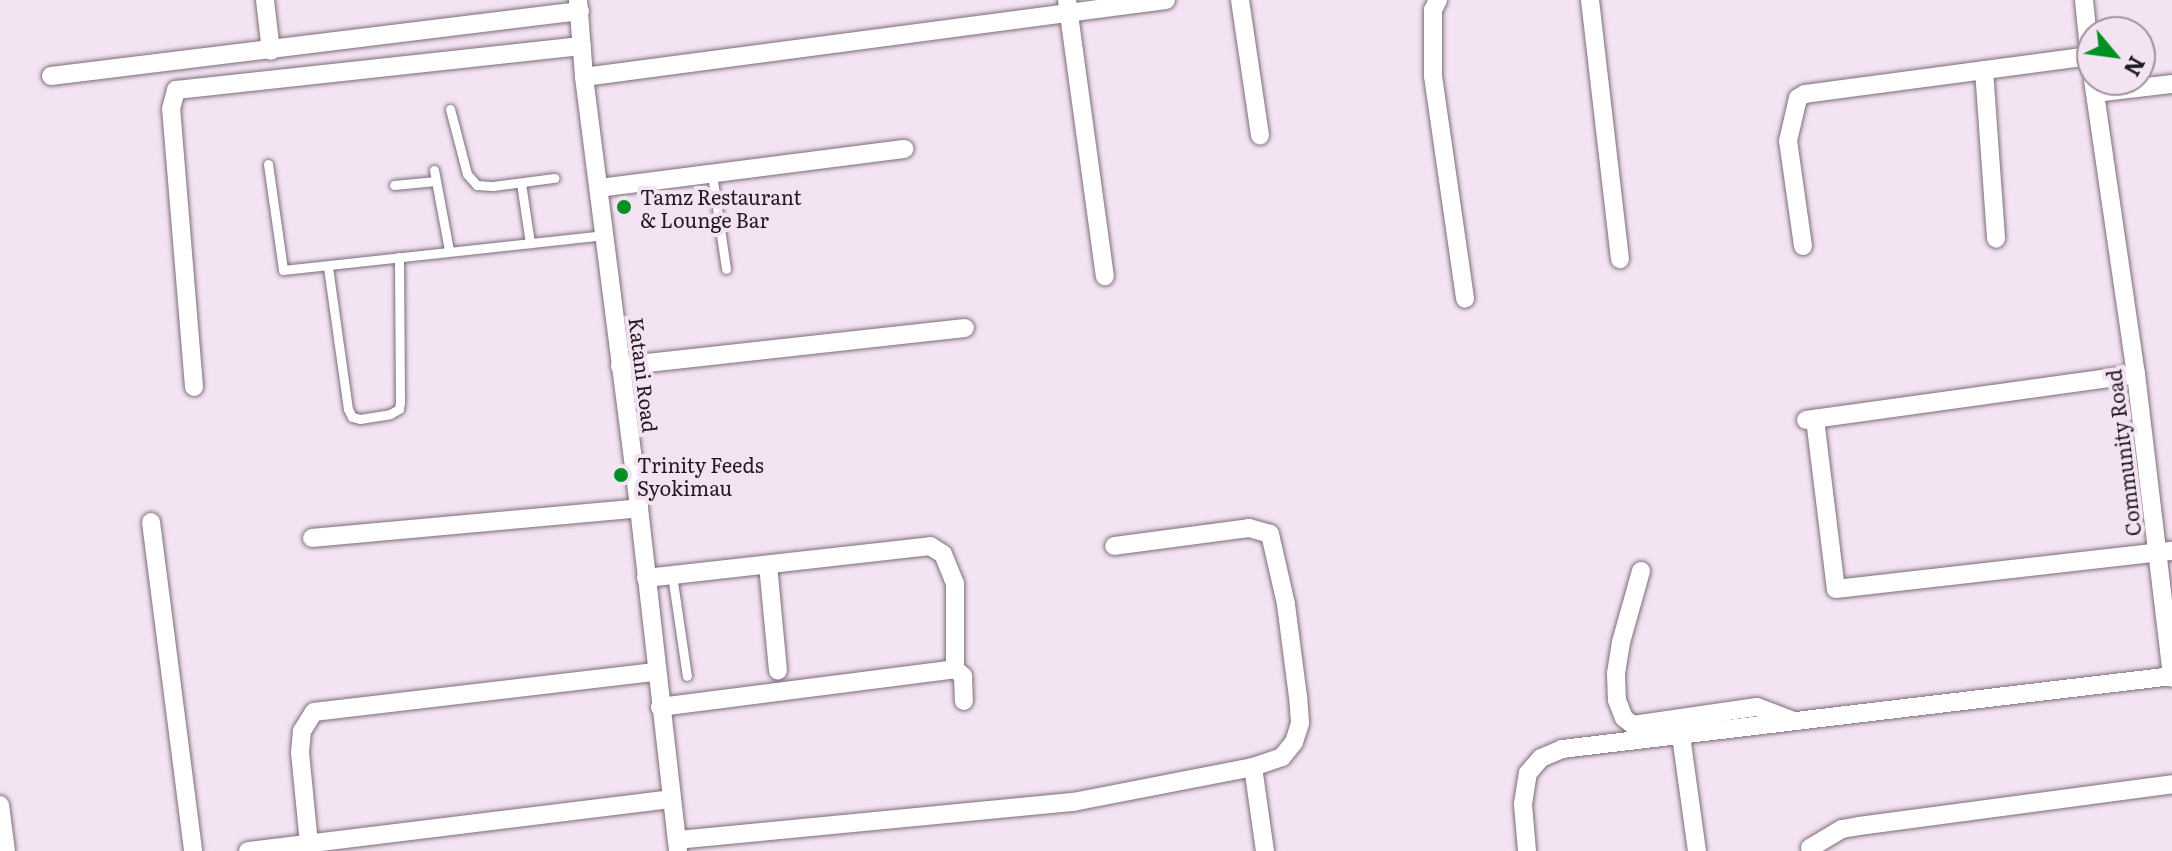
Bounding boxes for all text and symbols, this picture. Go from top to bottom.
north arrow [2076,16,2156,96]
text: N [2117,51,2155,83]
place label: Tamz Restaurant & Lounge Bar [640,184,801,231]
marker: Tamz Restaurant & Lounge Bar [615,198,633,216]
street label: Katani Road [625,316,663,434]
street label: Community Road [2101,368,2145,538]
place label: Trinity Feeds Syokimau [637,452,764,499]
marker: Trinity Feeds Syokimau [612,466,630,484]

